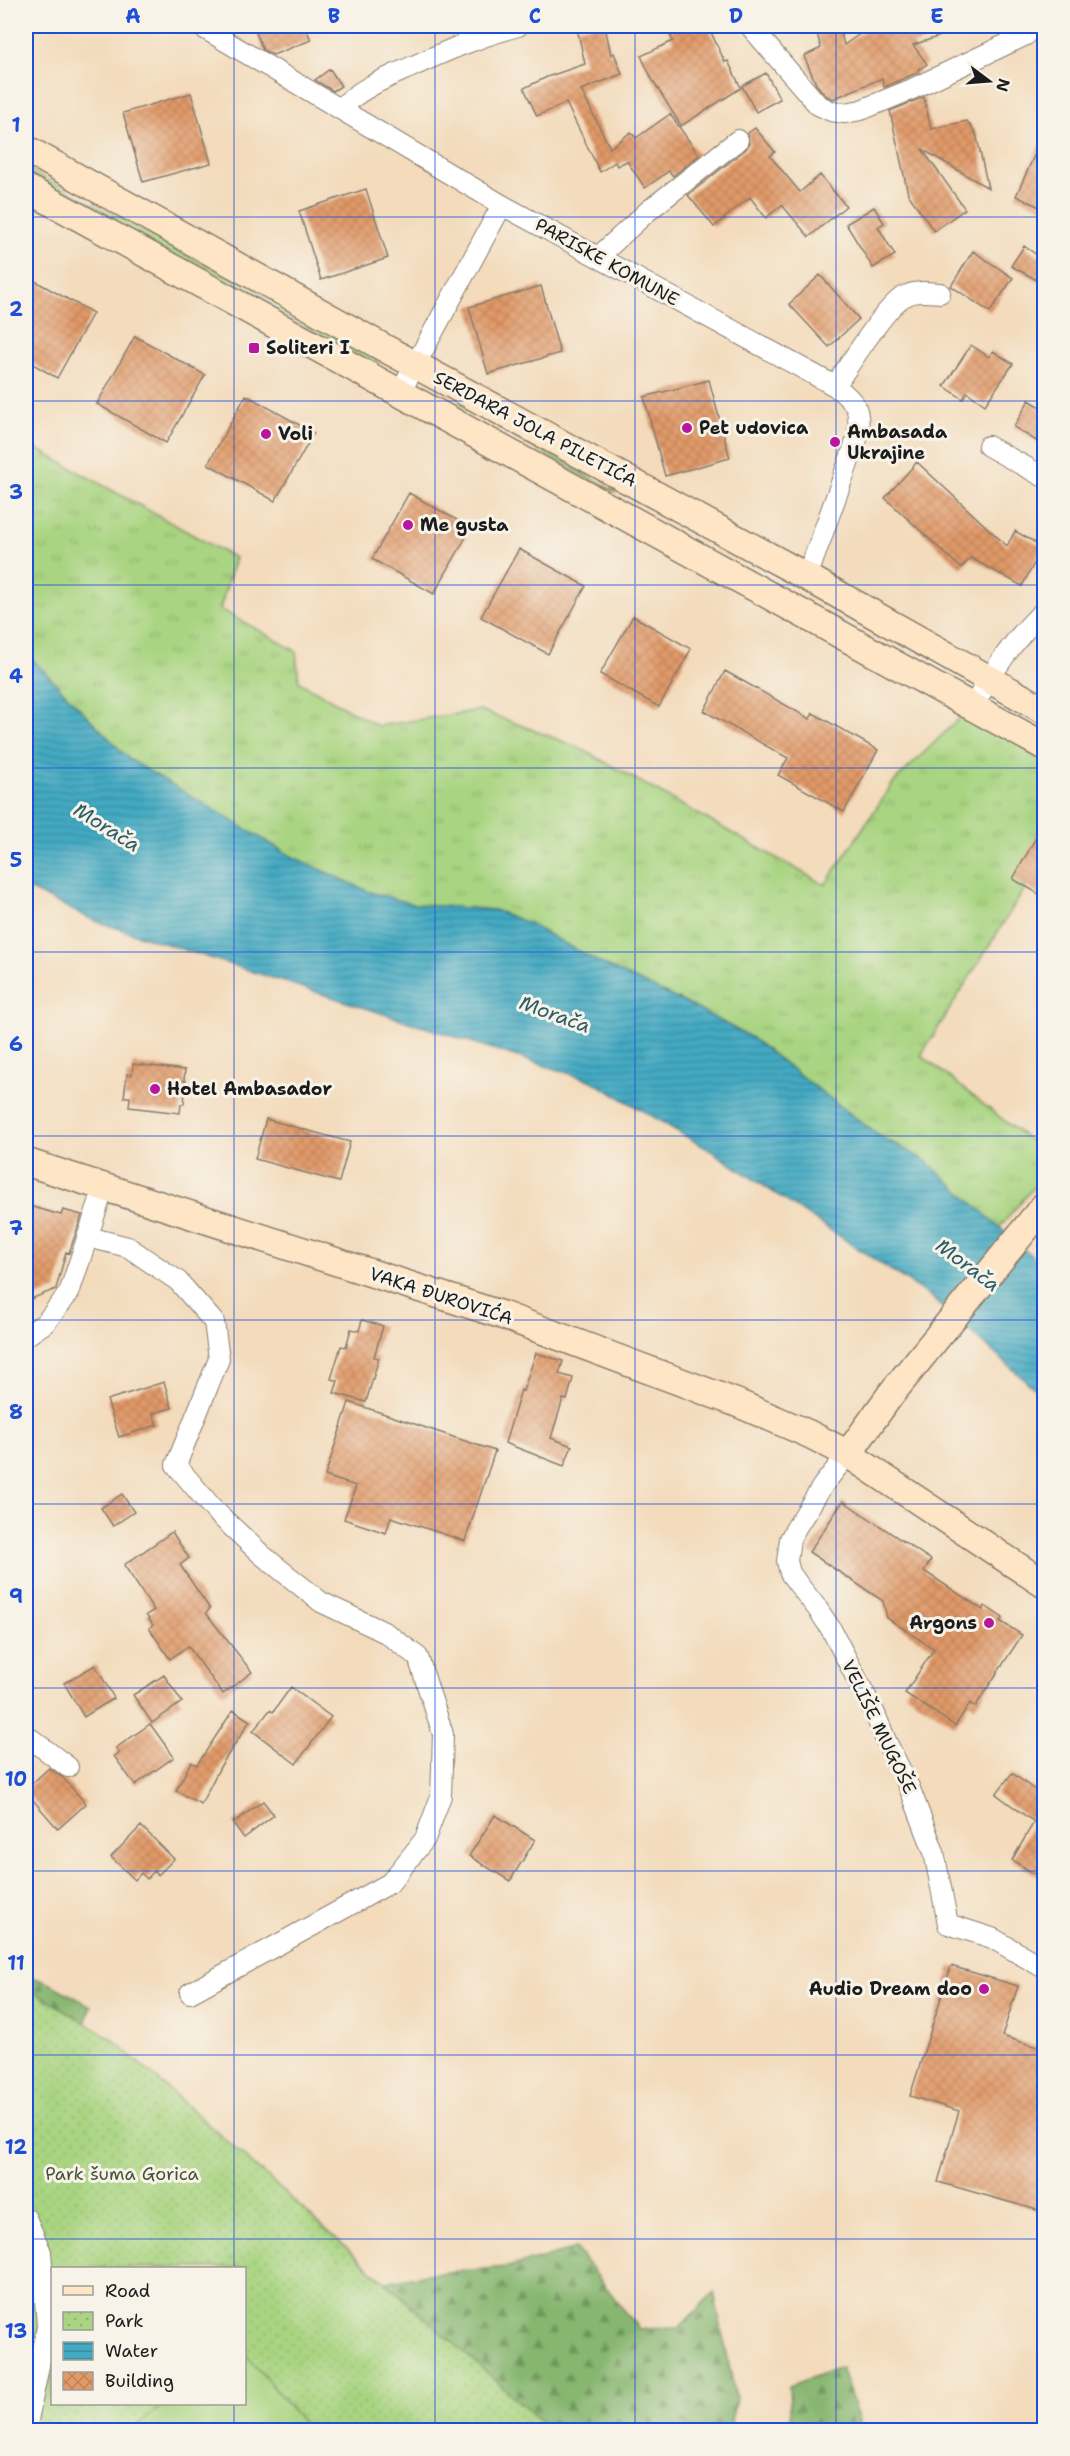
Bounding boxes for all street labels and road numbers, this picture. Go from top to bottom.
street label: PARISKE KOMUNE [531,212,683,312]
street label: SERDARA JOLA PILETIĆA [429,365,641,493]
street label: VAKA ĐUROVIĆA [366,1262,516,1330]
street label: VELIŠE MUGOŠE [836,1656,922,1798]

